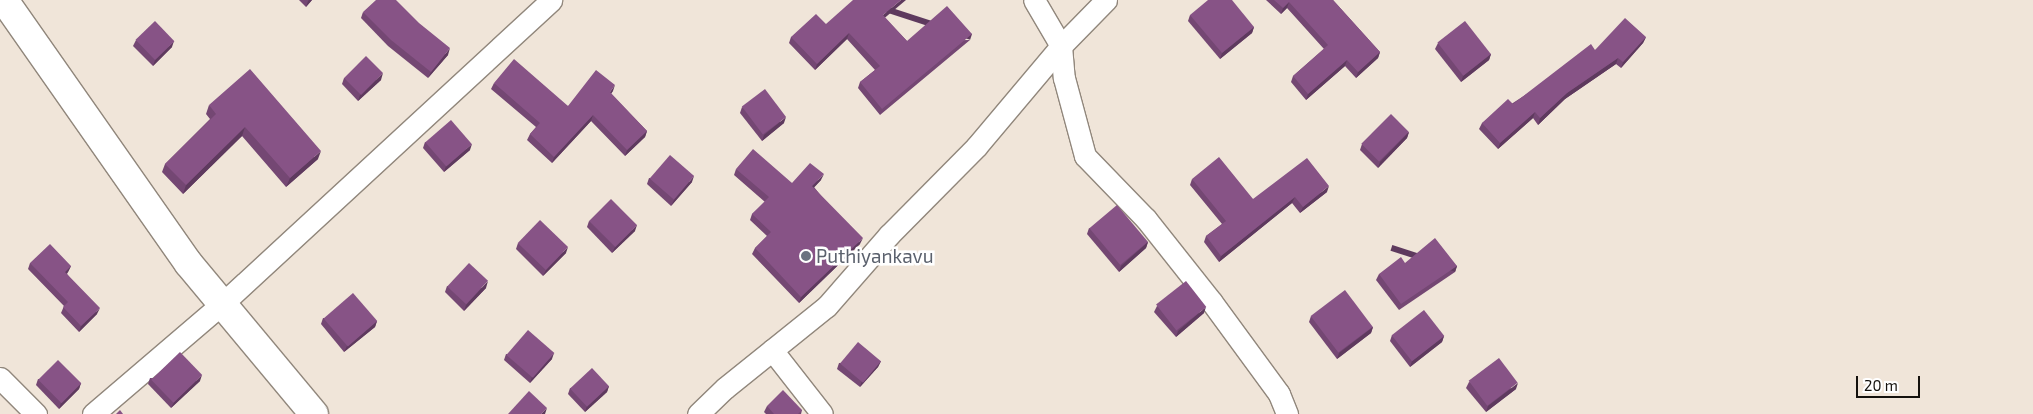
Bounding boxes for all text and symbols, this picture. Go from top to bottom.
place label: Puthiyankavu [816,245,933,267]
marker: Puthiyankavu [800,250,812,262]
scale bar [1858,366,1922,398]
text: 20 m [1864,376,1898,394]

